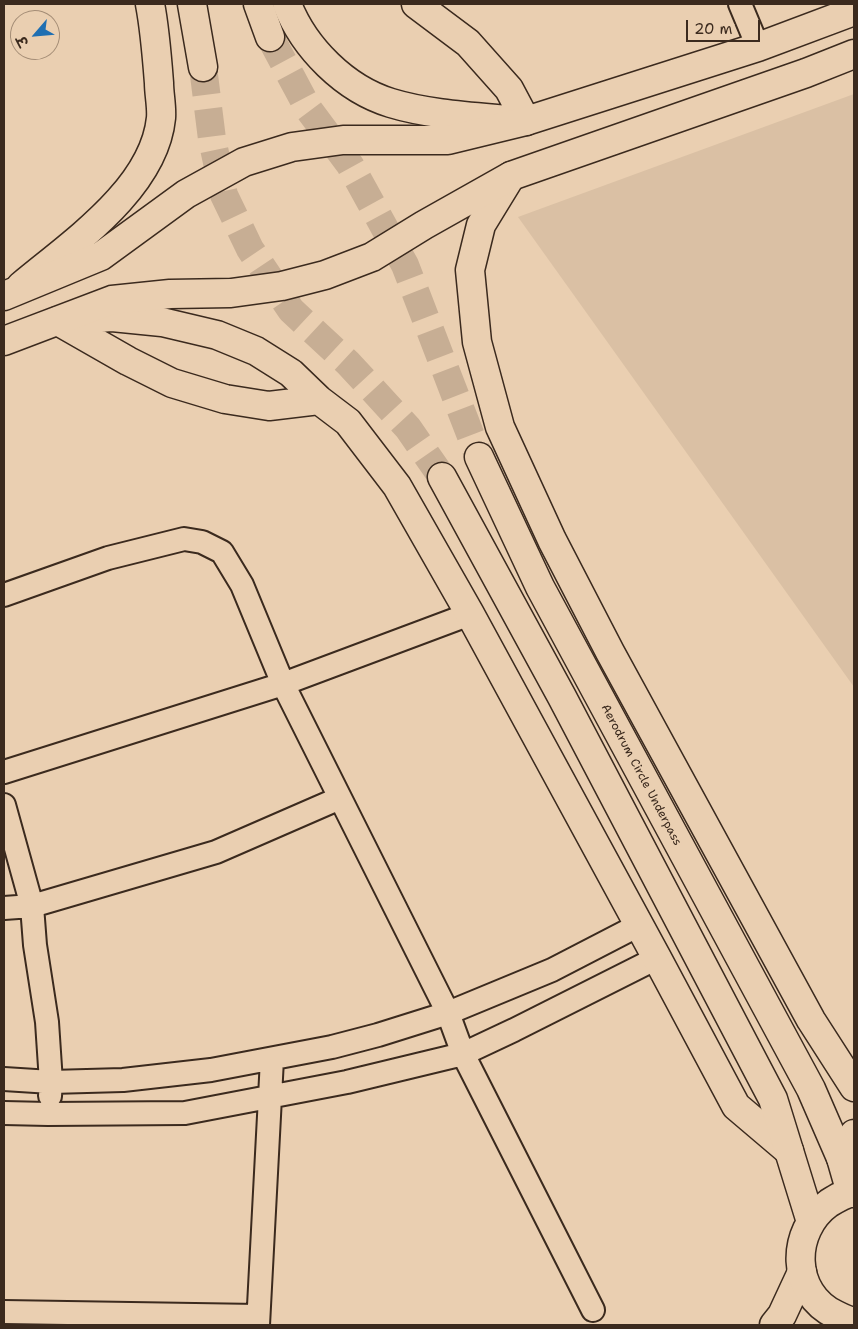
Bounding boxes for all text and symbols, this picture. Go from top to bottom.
north arrow [10,10,60,60]
scale bar [688,10,762,42]
text: 20 m [694,19,733,39]
text: उ [12,33,33,50]
street label: Aerodrum Circle Underpass [598,702,684,848]

